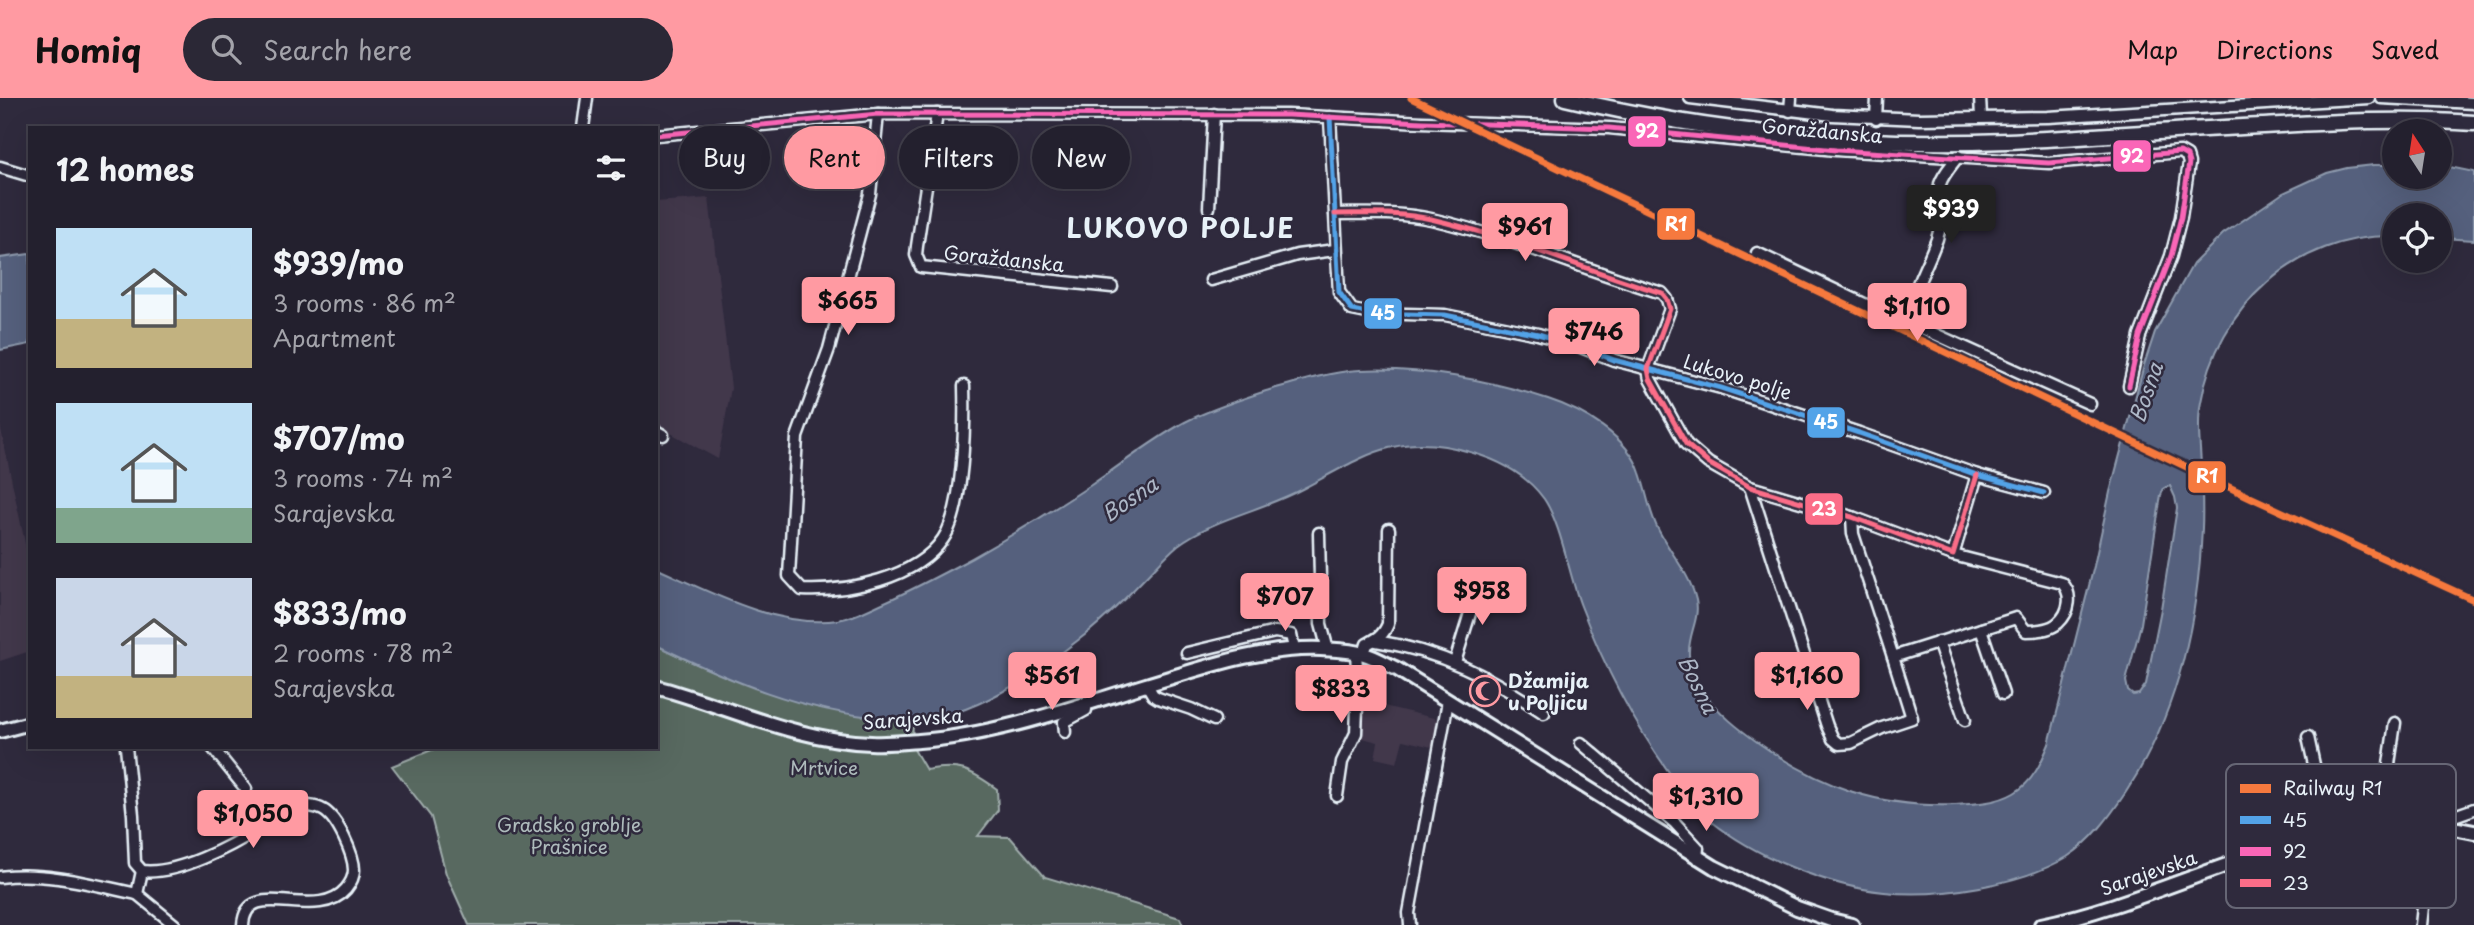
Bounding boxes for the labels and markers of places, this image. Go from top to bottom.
pin: $939 [1910,186,1992,245]
pin: $961 [1484,204,1566,263]
pin: $665 [807,278,889,337]
pin: $1,110 [1860,284,1974,343]
pin: $746 [1553,308,1635,368]
pin: $958 [1441,568,1523,627]
pin: $707 [1244,574,1326,633]
pin: $561 [1011,652,1093,712]
pin: $1,160 [1750,652,1864,712]
pin: $833 [1300,666,1382,725]
place label: Džamija u Poljicu [1508,666,1589,716]
mosque icon: Džamija u Poljicu [1468,674,1502,708]
pin: $1,310 [1649,774,1763,833]
pin: $1,050 [196,790,310,850]

